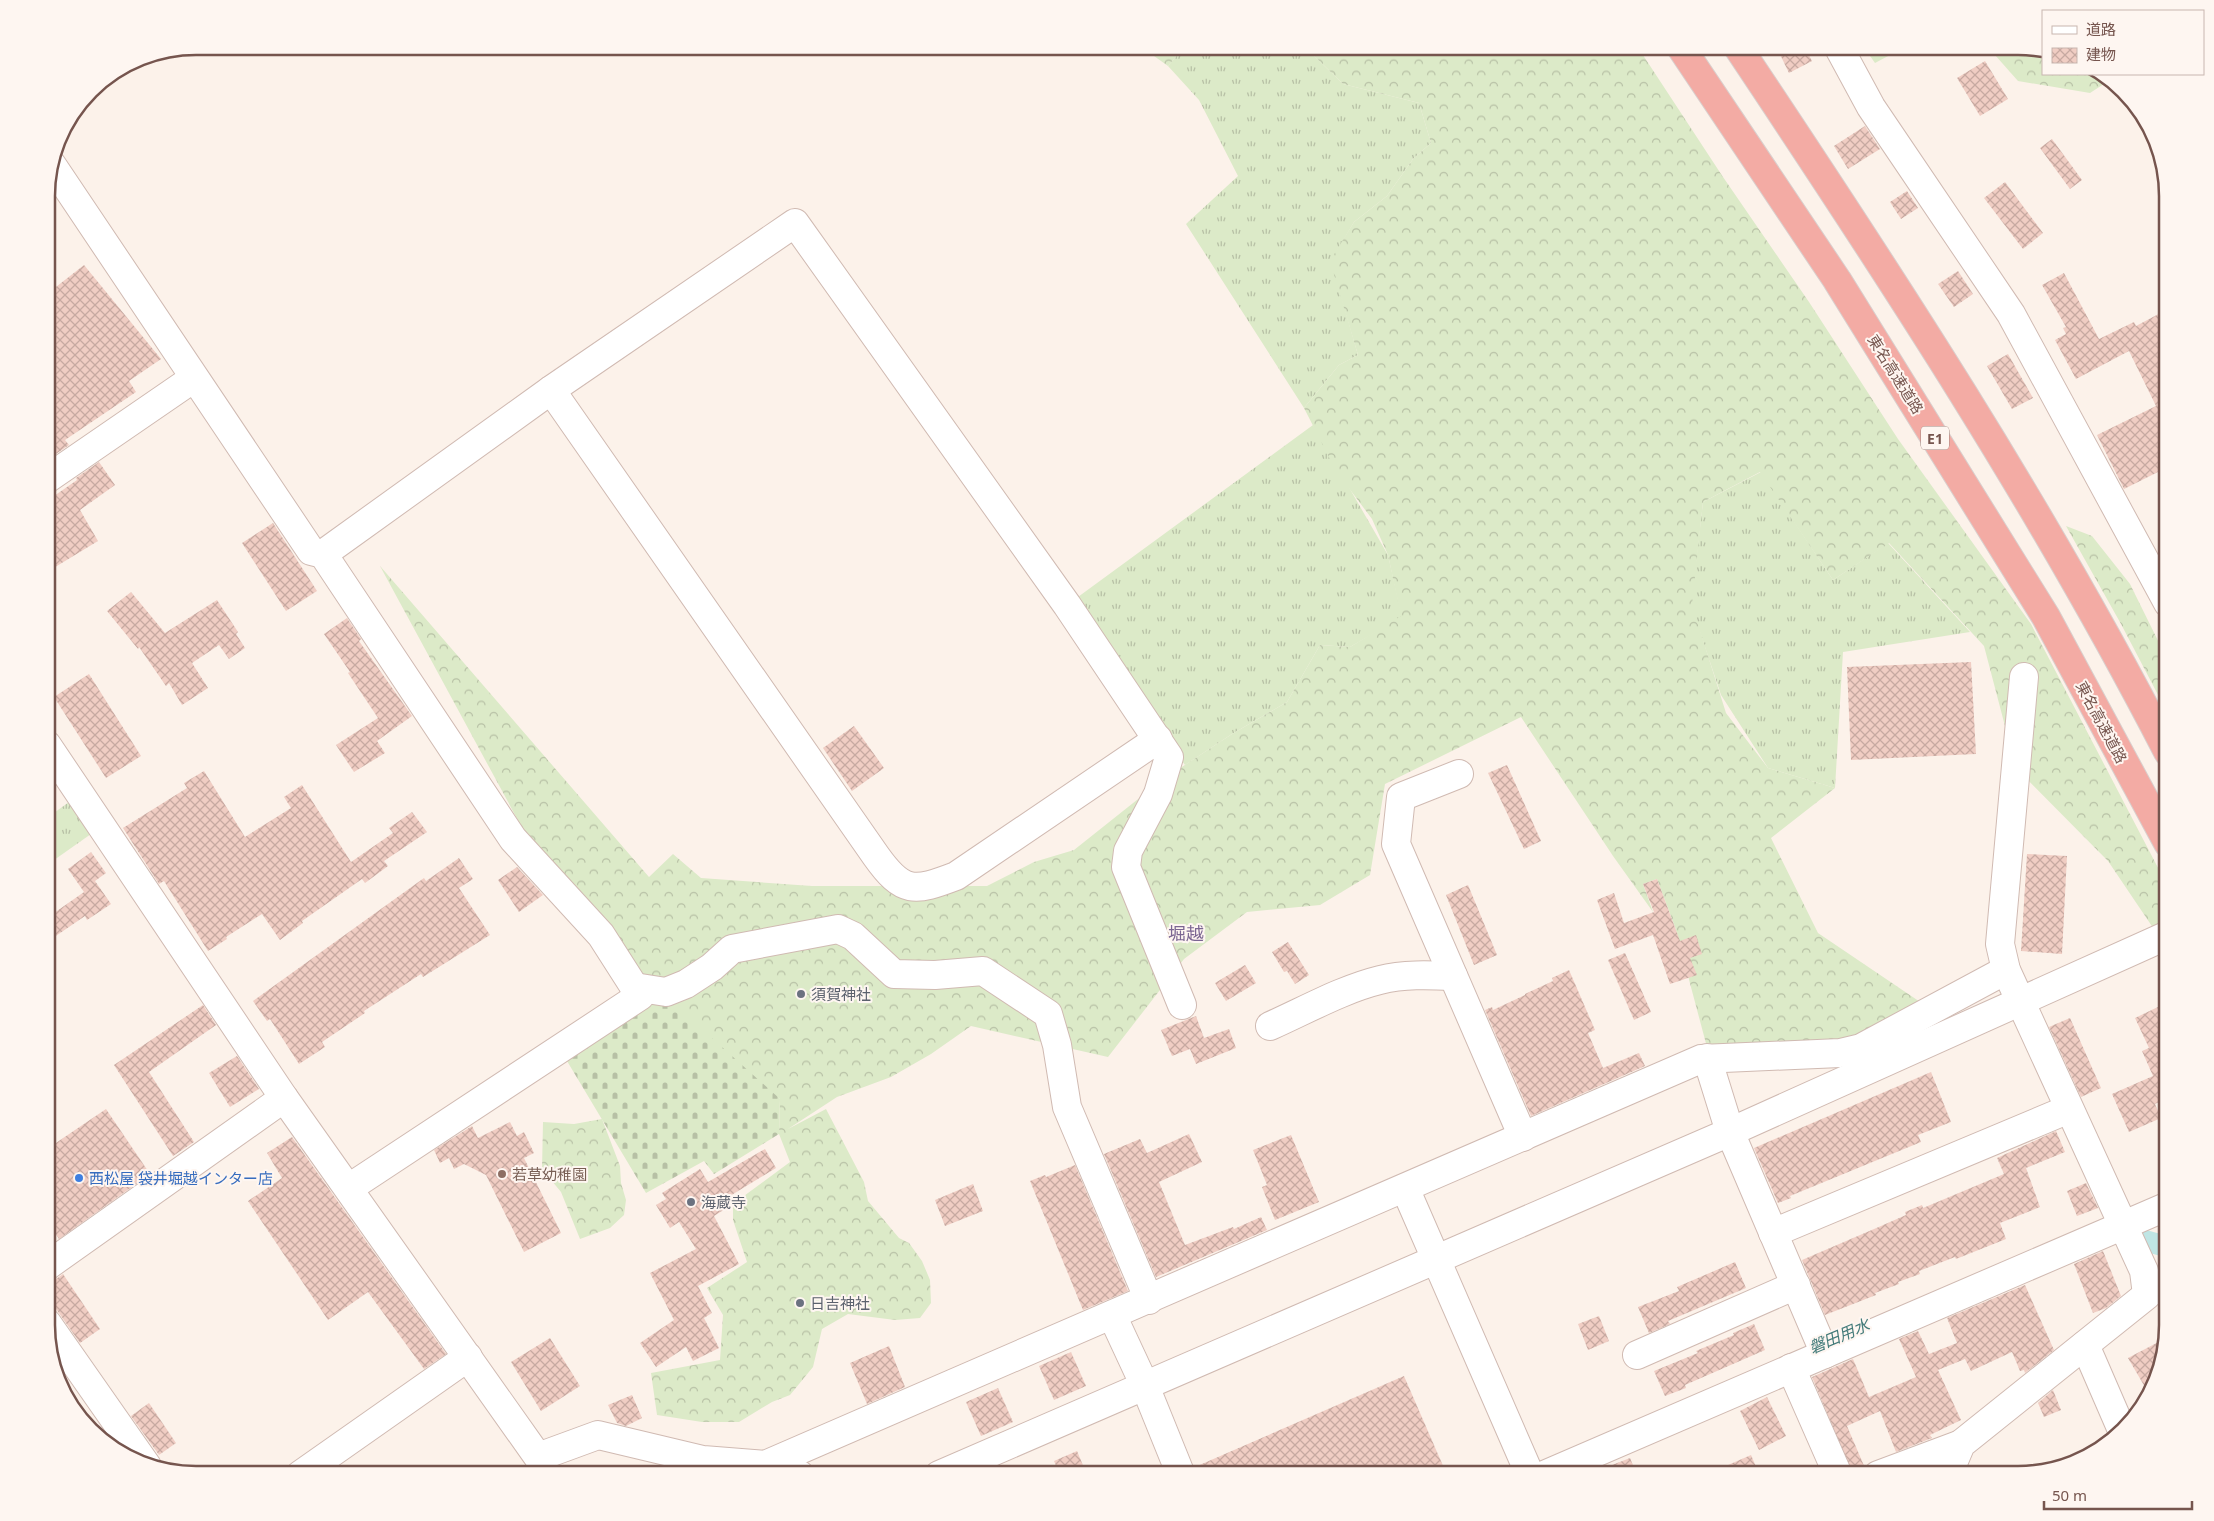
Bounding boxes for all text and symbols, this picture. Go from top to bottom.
legend [2042,10,2204,75]
text: 道路 [2086,19,2116,39]
text: 建物 [2086,44,2116,64]
street label: 東名高速道路 [1864,331,1928,417]
road number: E1 [1921,426,1949,449]
street label: 東名高速道路 [2072,678,2132,766]
district label: 堀越 [1168,921,1204,945]
place label: 須賀神社 [811,984,871,1004]
marker: 須賀神社 [795,988,807,1000]
place label: 若草幼稚園 [512,1164,587,1184]
place label: 西松屋 袋井堀越インター店 [89,1168,273,1188]
marker: 若草幼稚園 [496,1168,508,1180]
marker: 西松屋 袋井堀越インター店 [73,1172,85,1184]
place label: 海蔵寺 [701,1192,746,1212]
marker: 海蔵寺 [685,1196,697,1208]
place label: 日吉神社 [810,1293,870,1313]
marker: 日吉神社 [794,1297,806,1309]
water label: 磐田用水 [1805,1313,1875,1359]
scale bar [2044,1478,2192,1510]
text: 50 m [2052,1485,2087,1505]

